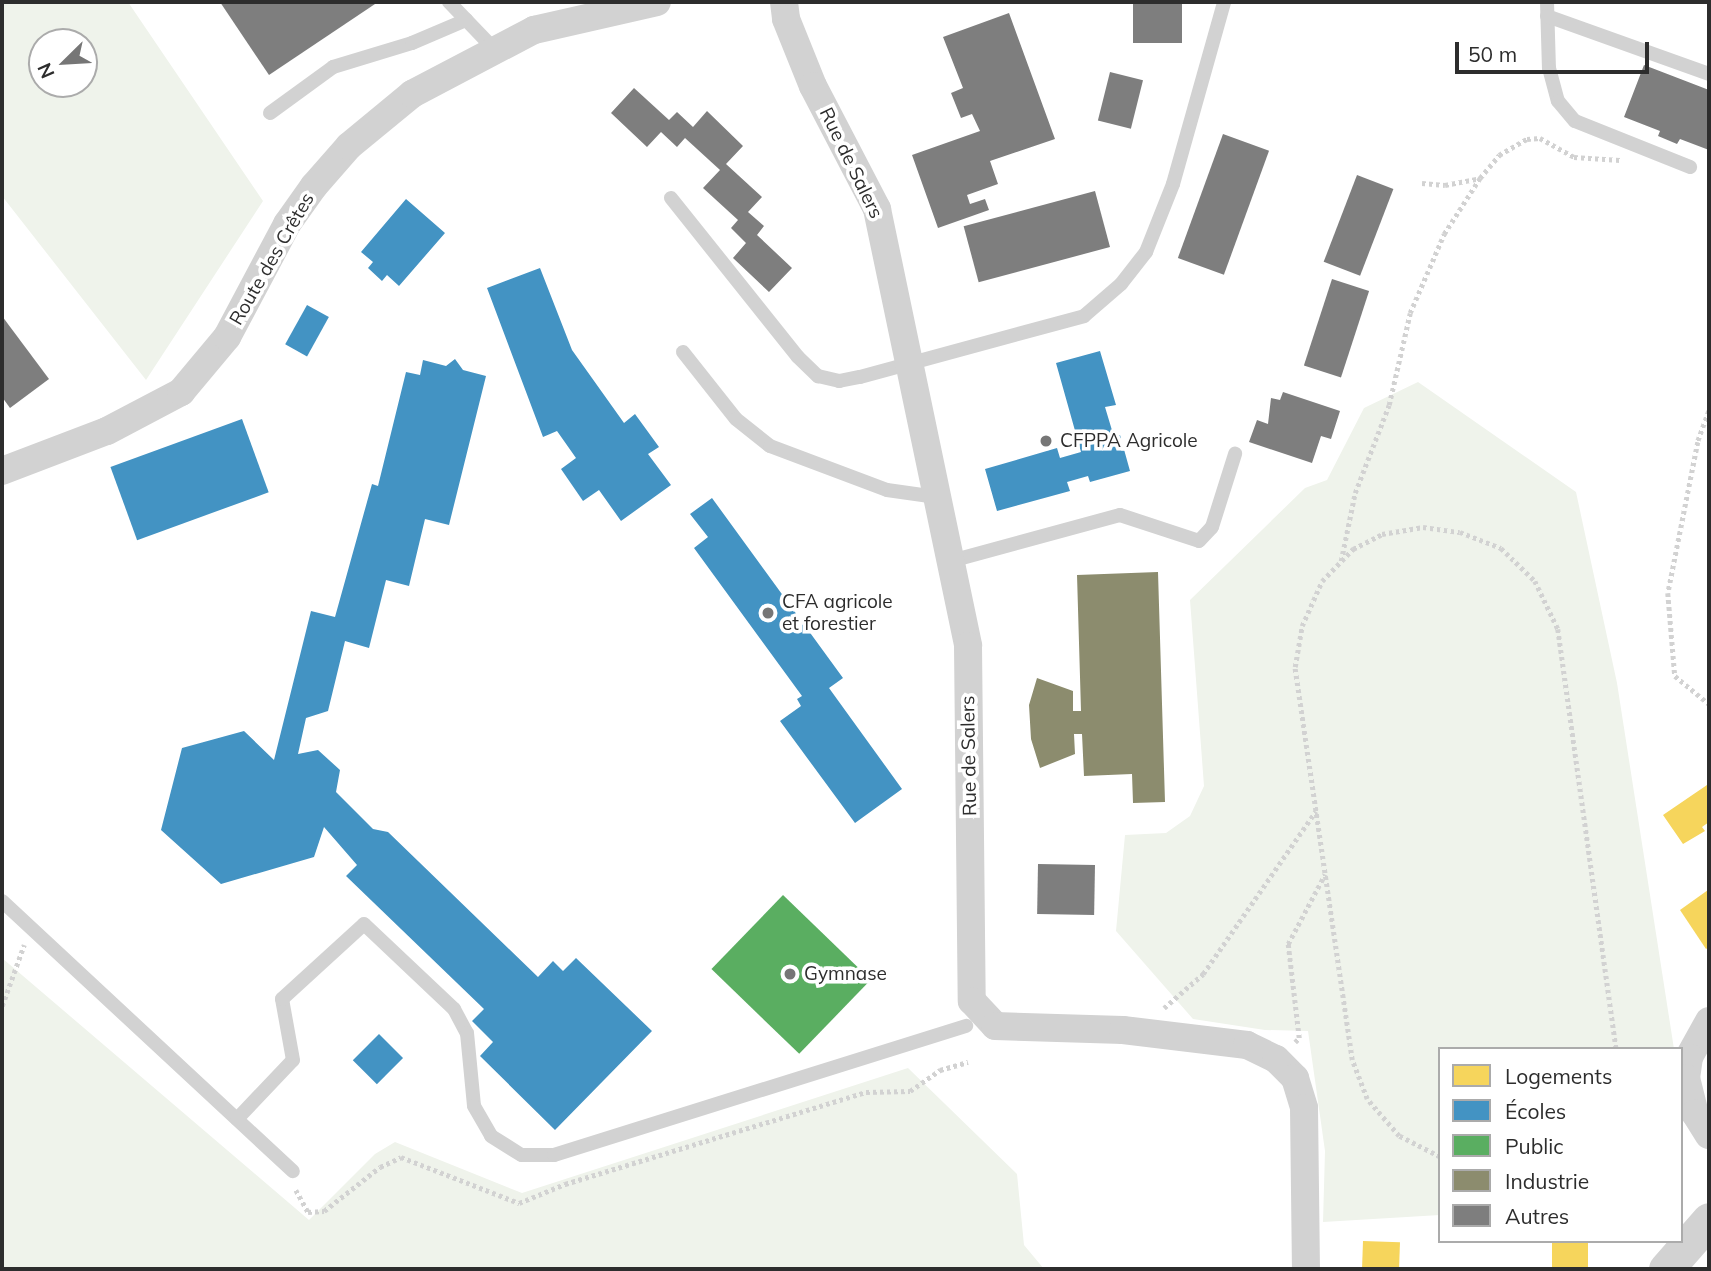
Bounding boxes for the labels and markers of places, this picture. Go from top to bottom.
place label: CFPPA Agricole [1060,430,1198,452]
marker: CFPPA Agricole [1038,433,1054,449]
place label: CFA agricole et forestier [782,591,893,635]
marker: CFA agricole et forestier [760,605,776,621]
place label: Gymnase [804,963,887,985]
marker: Gymnase [782,966,798,982]

